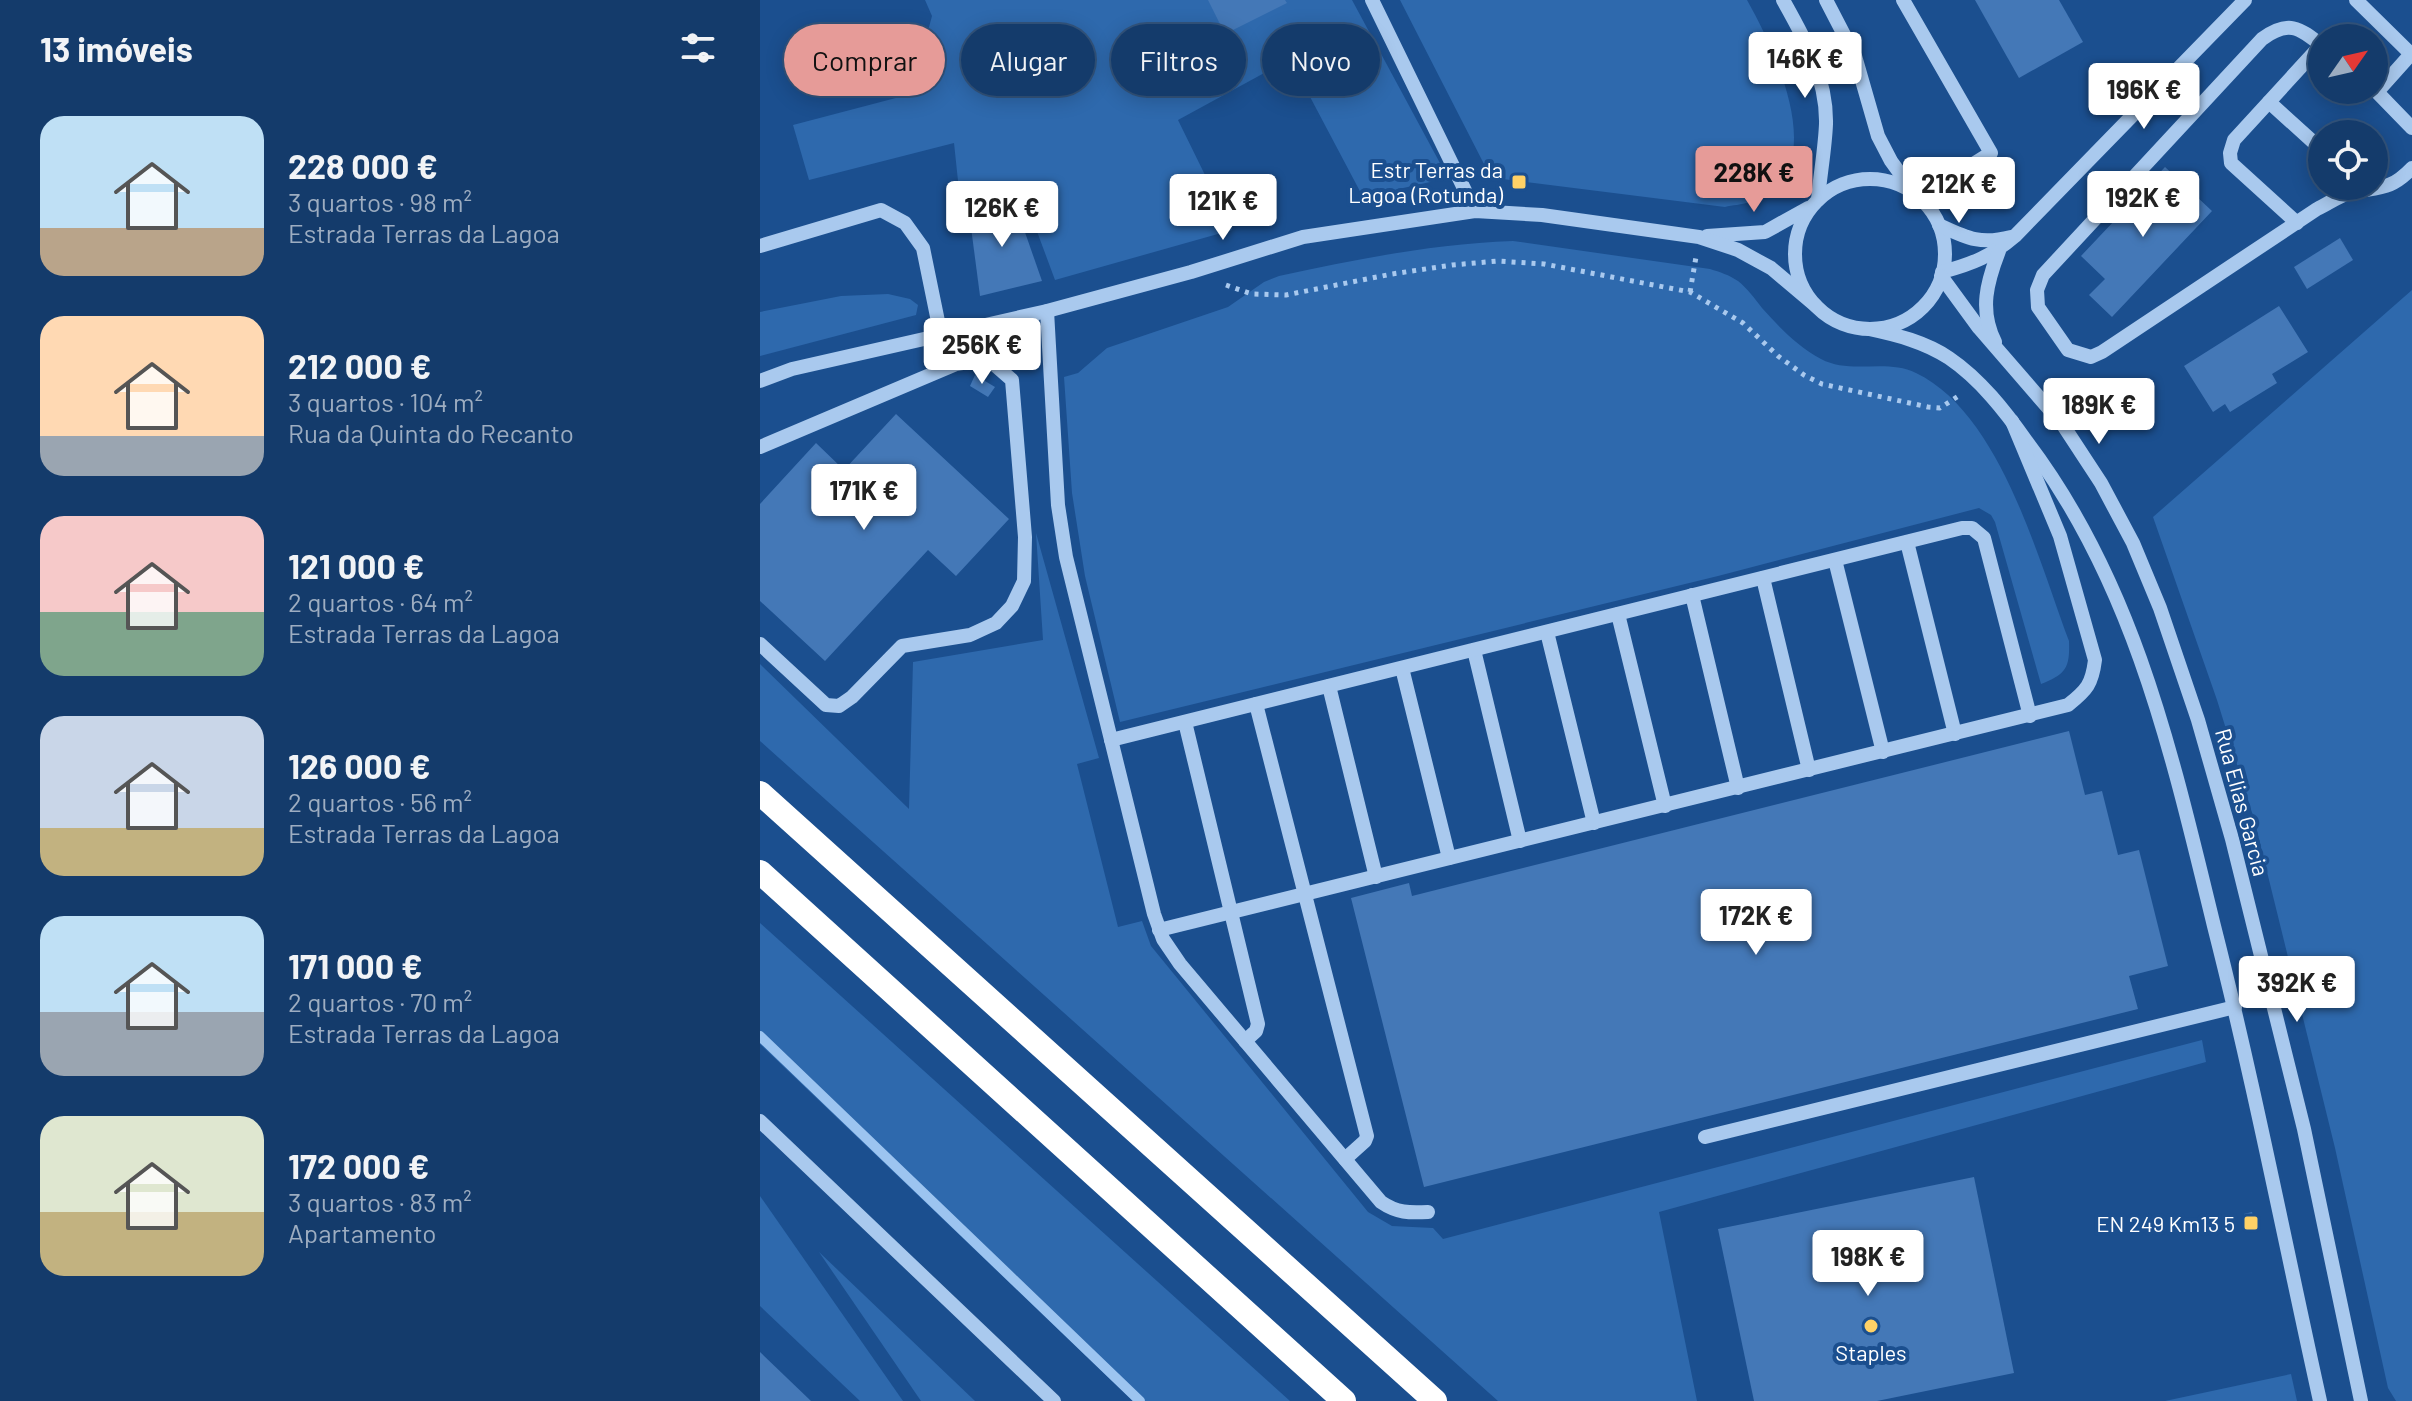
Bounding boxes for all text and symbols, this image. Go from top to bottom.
chip: Comprar [784,24,945,96]
chip: Alugar [961,24,1095,96]
chip: Filtros [1111,24,1246,96]
chip: Novo [1262,24,1380,96]
north arrow [2308,24,2388,104]
map controls [2308,24,2388,200]
icon: filters [676,26,720,70]
text: 13 imóveis [40,28,193,69]
pin: 146K € [1740,32,1870,100]
text: 146K € [1767,42,1843,73]
pin: 196K € [2079,63,2209,131]
text: 196K € [2107,73,2181,104]
button: locate [2308,120,2388,200]
text: 228 000 € [288,145,438,186]
pin: 228K € [1689,146,1819,214]
icon: home [104,148,200,244]
place label: Estr Terras da Lagoa (Rotunda) [1348,156,1503,207]
text: 228K € [1713,156,1795,187]
pin: 212K € [1894,157,2024,225]
text: 212K € [1921,167,1997,198]
pin: 192K € [2078,171,2208,239]
marker: Estr Terras da Lagoa (Rotunda) [1510,173,1528,191]
pin: 121K € [1158,174,1288,242]
pin: 126K € [937,181,1067,249]
text: 192K € [2105,181,2181,212]
text: 121K € [1188,184,1258,215]
text: 3 quartos · 98 m² [288,186,472,217]
text: 126K € [964,191,1040,222]
text: Estrada Terras da Lagoa [288,217,560,248]
pin: 256K € [917,318,1047,386]
text: 256K € [942,328,1022,359]
text: 212 000 € [288,345,431,386]
icon: home [104,348,200,444]
pin: 189K € [2034,378,2164,446]
text: 3 quartos · 104 m² [288,386,483,417]
text: 189K € [2061,388,2137,419]
text: Rua da Quinta do Recanto [288,417,574,448]
pin: 171K € [799,464,929,532]
text: 171K € [829,474,899,505]
text: 121 000 € [288,545,424,586]
icon: home [104,548,200,644]
text: 2 quartos · 64 m² [288,586,473,617]
text: Estrada Terras da Lagoa [288,617,560,648]
street label: Rua Elias Garcia [2211,725,2275,879]
text: 126 000 € [288,745,431,786]
icon: home [104,748,200,844]
text: 2 quartos · 56 m² [288,786,472,817]
text: Estrada Terras da Lagoa [288,817,560,848]
pin: 172K € [1691,889,1821,957]
text: 172K € [1719,899,1793,930]
text: 171 000 € [288,945,422,986]
icon: home [104,948,200,1044]
pin: 392K € [2232,956,2362,1024]
text: 392K € [2257,966,2337,997]
text: 2 quartos · 70 m² [288,986,472,1017]
text: Estrada Terras da Lagoa [288,1017,560,1048]
text: 172 000 € [288,1145,429,1186]
icon: home [104,1148,200,1244]
text: 3 quartos · 83 m² [288,1186,472,1217]
place label: EN 249 Km13 5 [2096,1210,2235,1236]
marker: EN 249 Km13 5 [2242,1214,2260,1232]
text: Apartamento [288,1217,436,1248]
pin: 198K € [1803,1230,1933,1298]
text: 198K € [1830,1240,1906,1271]
marker: Staples [1862,1317,1880,1335]
place label: Staples [1835,1339,1907,1365]

